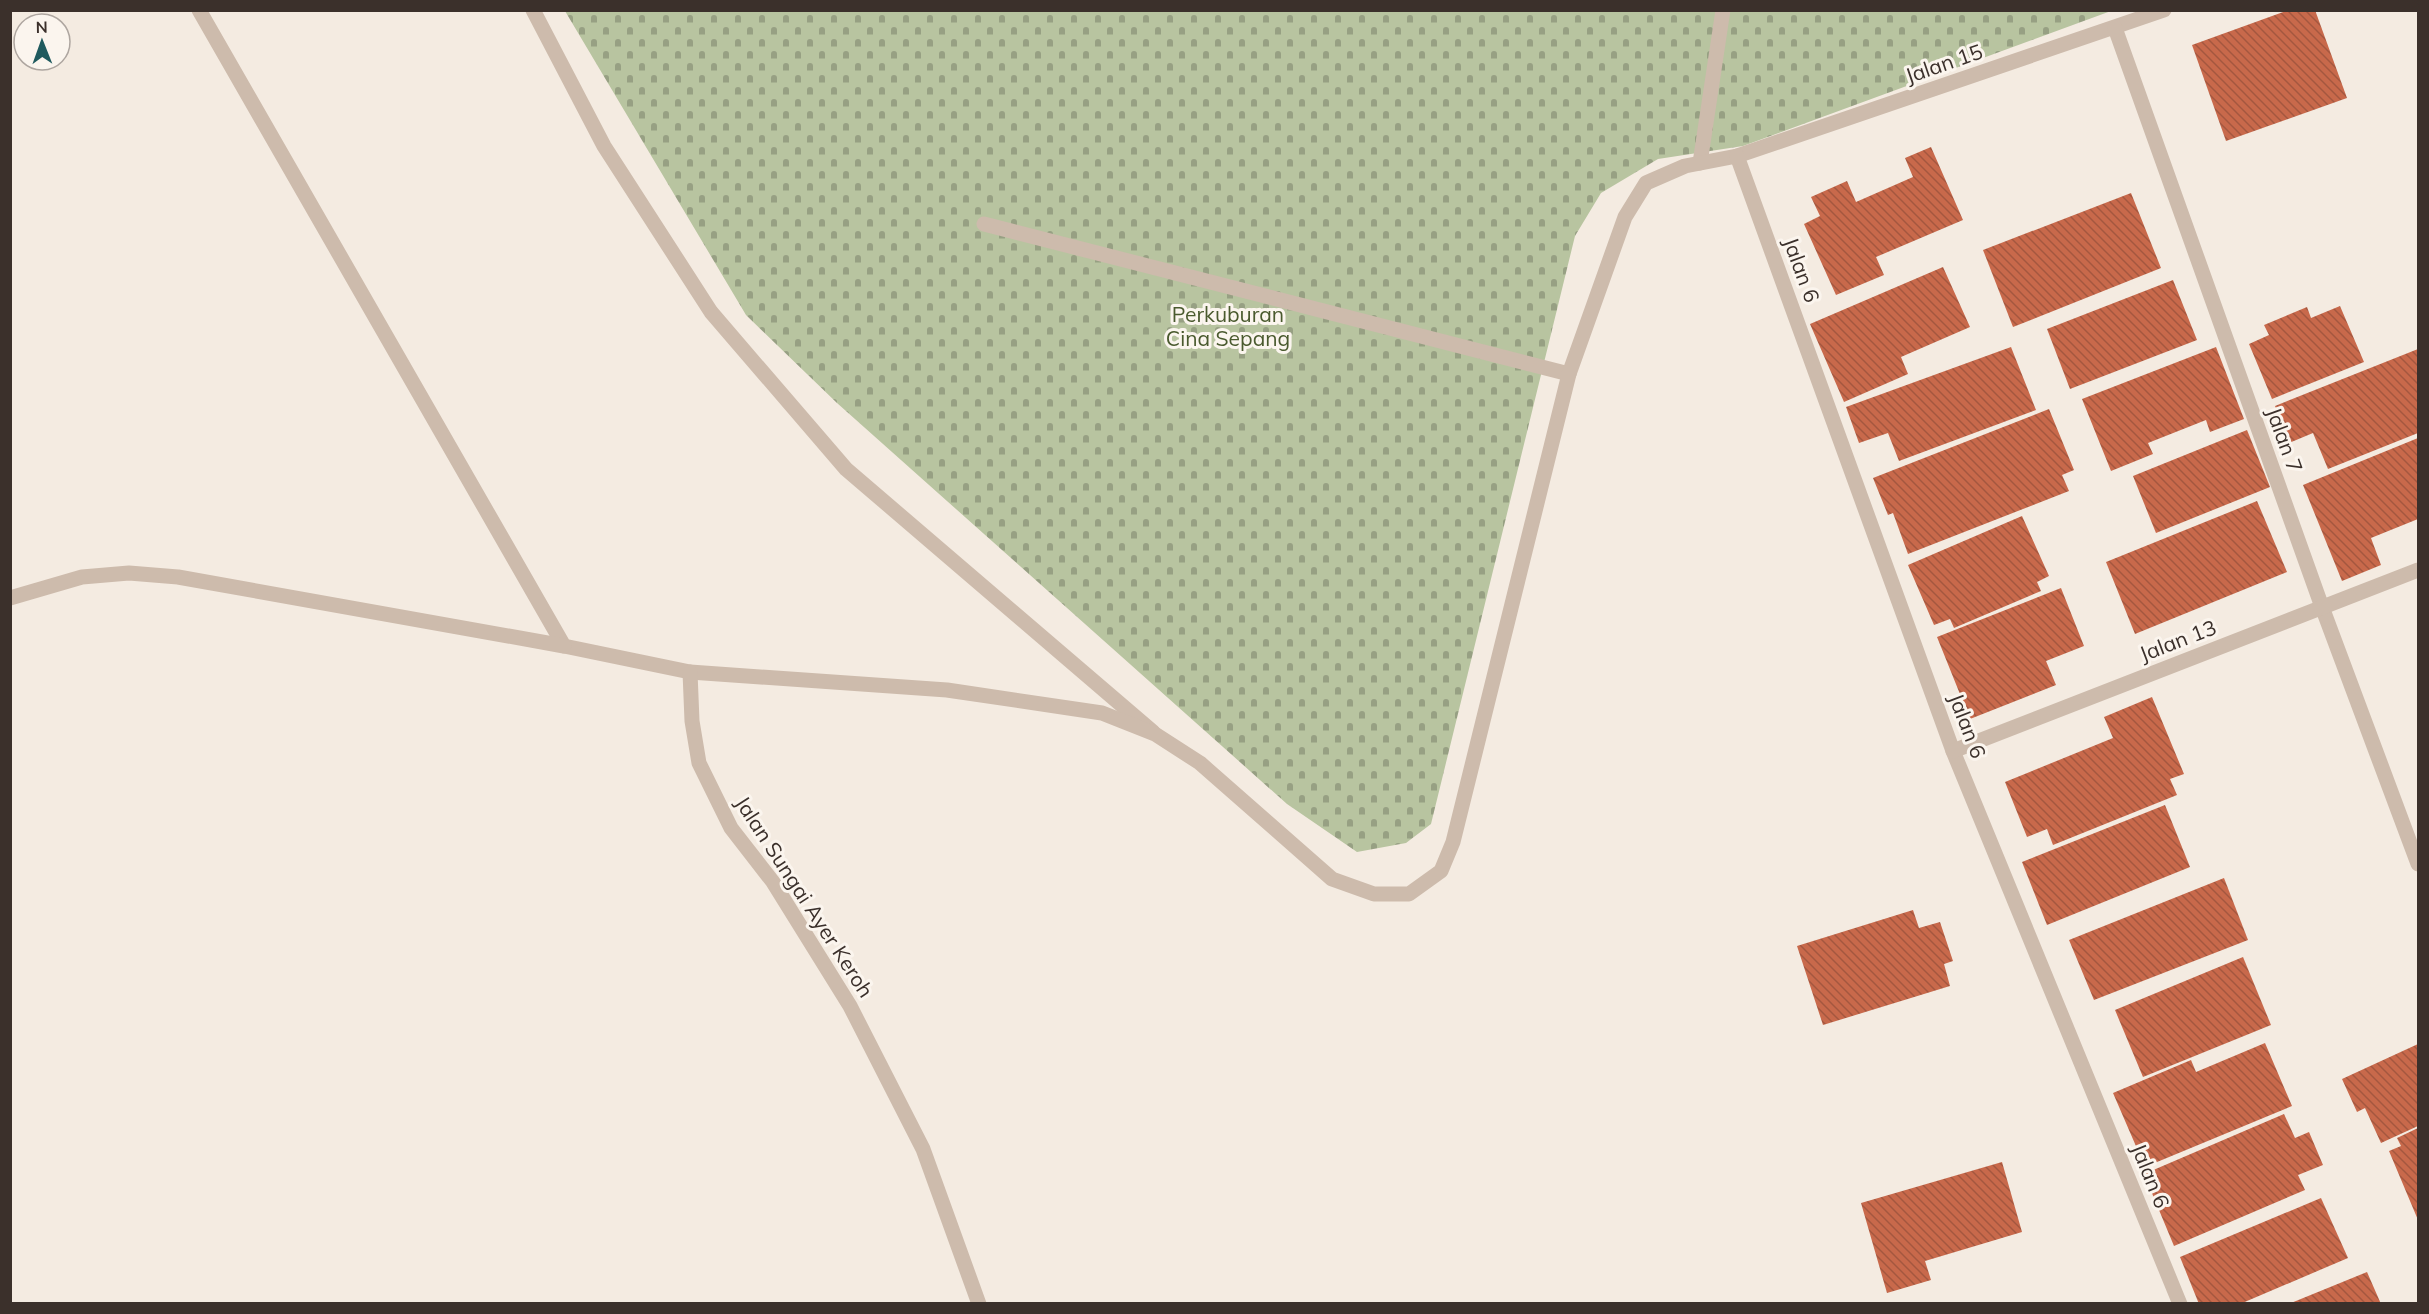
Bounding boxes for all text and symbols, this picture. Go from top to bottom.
north arrow [12,12,72,72]
text: N [36,17,48,37]
street label: Jalan 15 [1902,38,1986,88]
street label: Jalan 6 [1778,233,1826,306]
park label: Perkuburan Cina Sepang [1166,301,1290,351]
street label: Jalan 7 [2261,403,2309,476]
street label: Jalan 13 [2136,614,2220,667]
street label: Jalan 6 [1944,689,1992,762]
street label: Jalan Sungai Ayer Keroh [730,791,880,1002]
street label: Jalan 6 [2126,1139,2176,1212]

